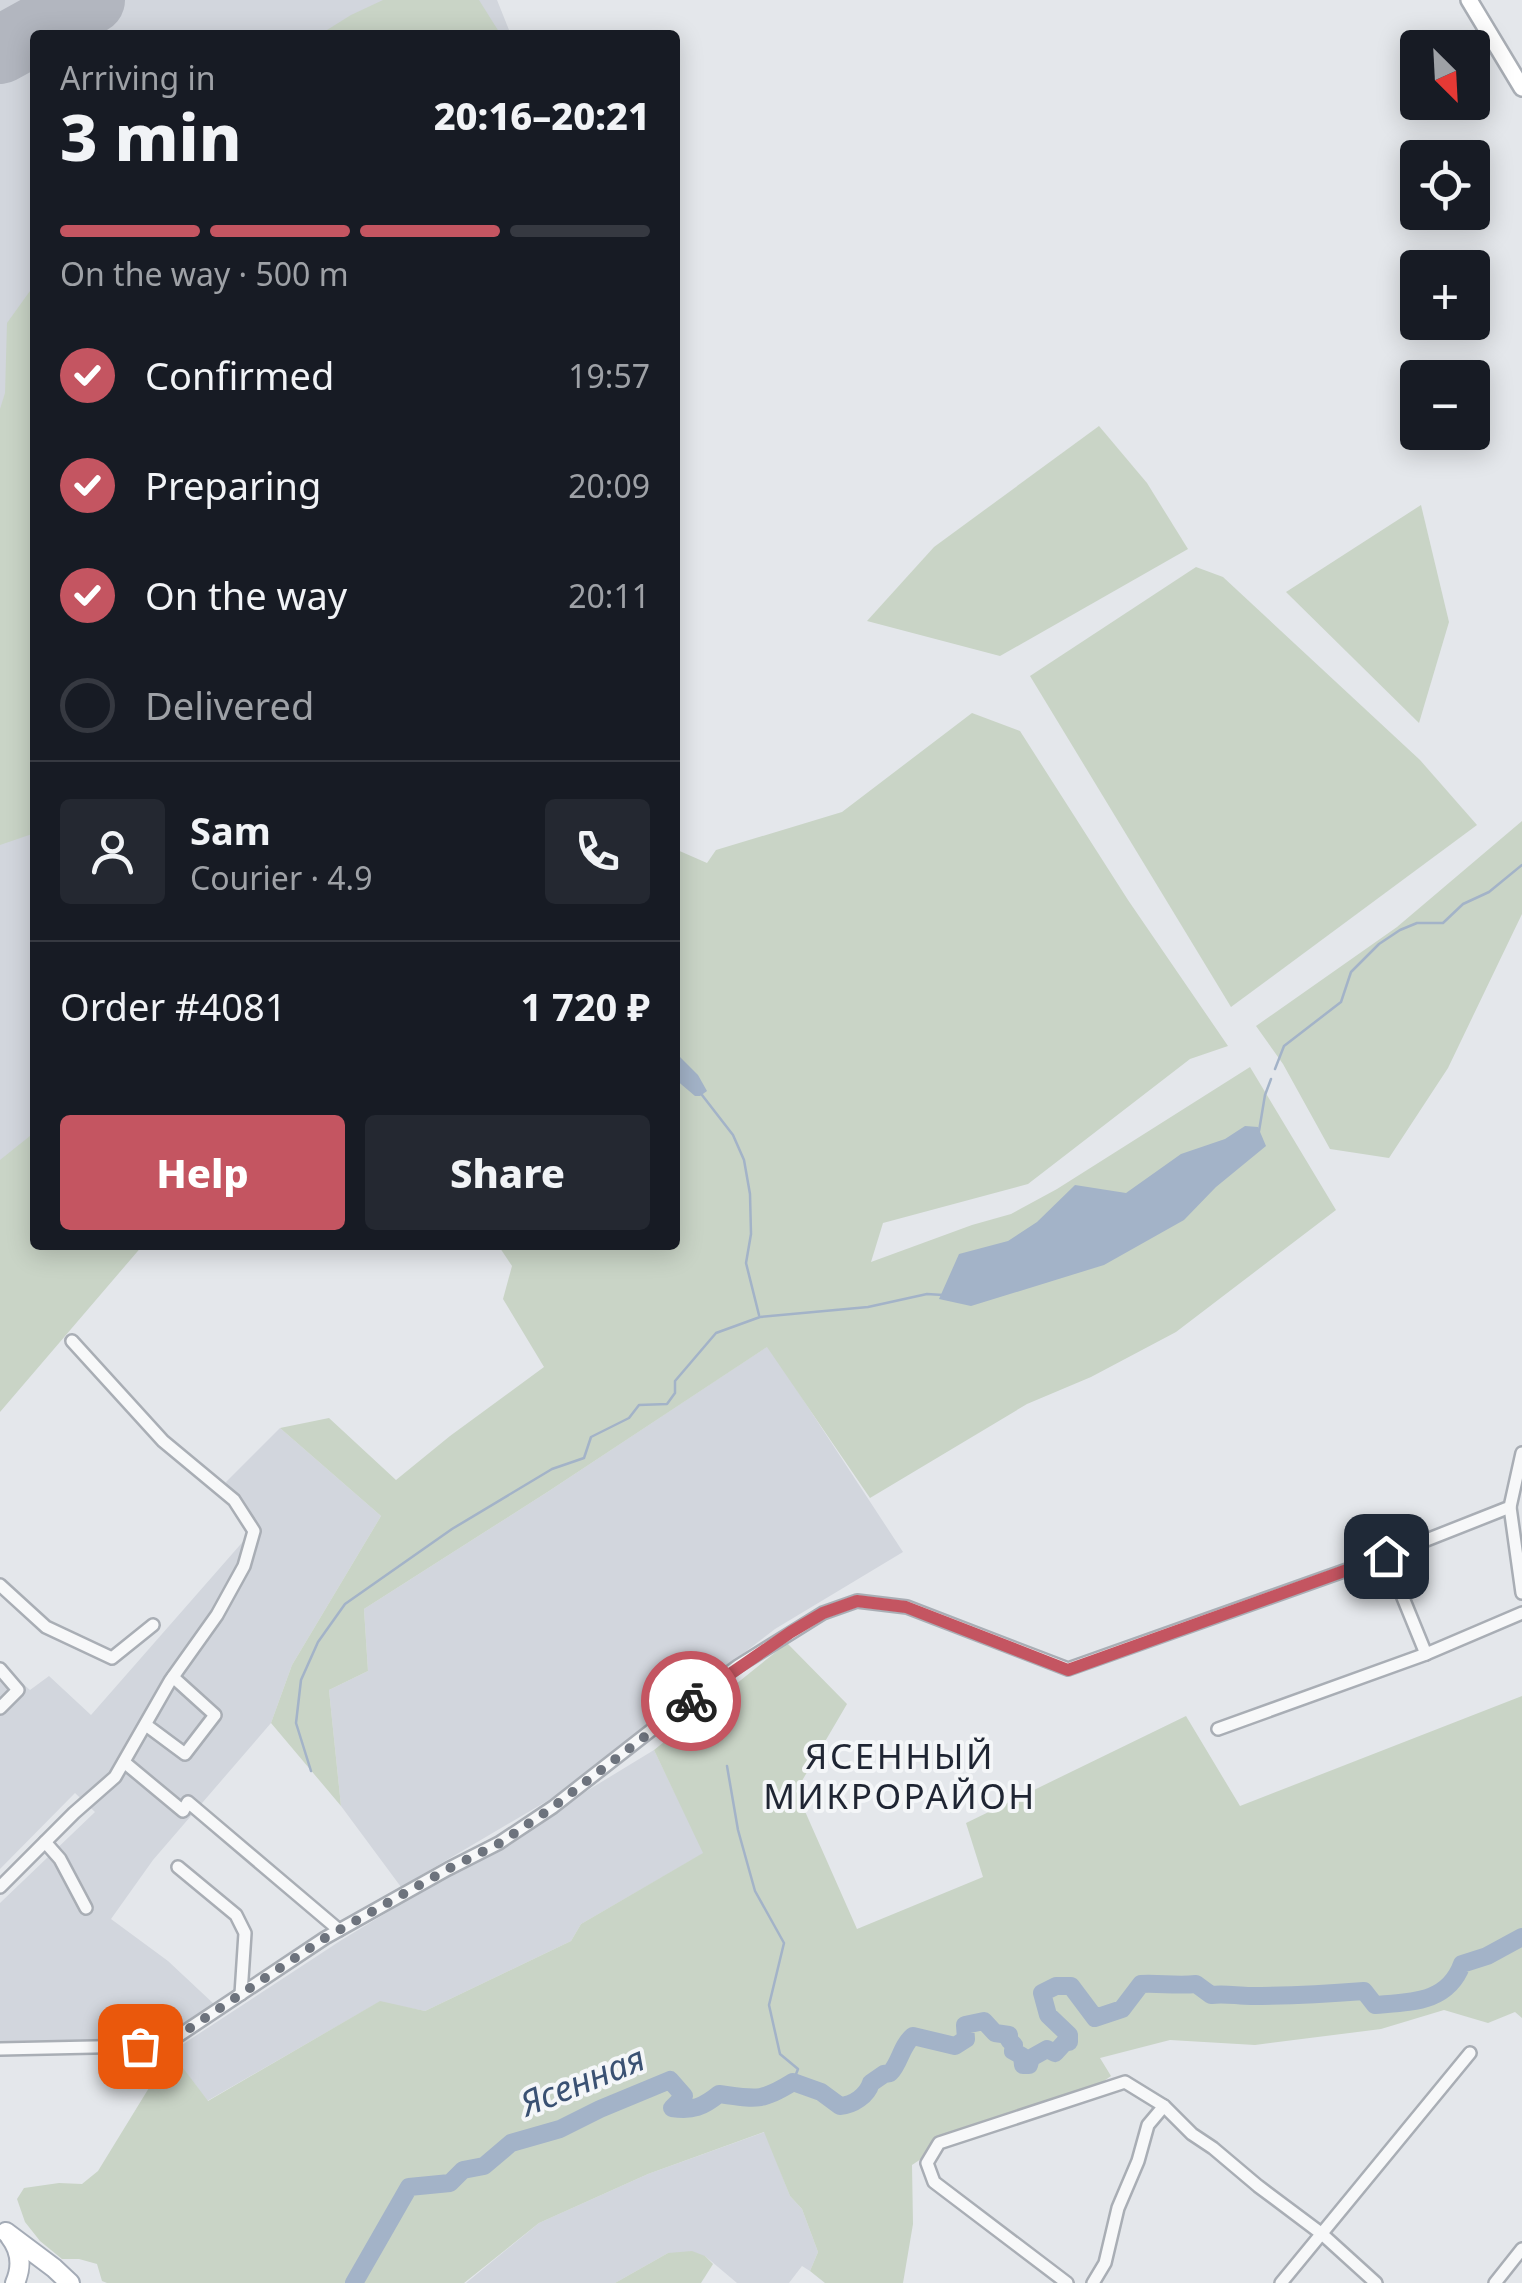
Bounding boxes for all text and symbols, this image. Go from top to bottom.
north arrow [1400,30,1490,120]
map controls [1400,30,1490,450]
text: Arriving in [60,56,215,99]
text: 20:16–20:21 [434,89,650,141]
text: 3 min [60,92,242,180]
button: locate [1400,140,1490,230]
button: + [1400,250,1490,340]
text: On the way · 500 m [60,252,349,295]
icon: check [60,348,115,403]
text: Confirmed [145,349,334,401]
text: 19:57 [568,354,650,397]
button: − [1400,360,1490,450]
icon: check [60,458,115,513]
text: Preparing [145,459,321,511]
text: 20:09 [568,464,650,507]
icon: check [60,568,115,623]
text: On the way [145,569,347,621]
text: 20:11 [568,574,650,617]
text: Delivered [145,679,314,731]
button: person [60,799,165,904]
button: phone [545,799,650,904]
text: Sam [190,804,271,856]
text: Courier · 4.9 [190,856,373,899]
text: Order #4081 [60,980,286,1032]
text: 1 720 ₽ [520,980,650,1032]
button: Help [60,1115,345,1230]
button: Share [365,1115,650,1230]
pin [1344,1514,1429,1599]
icon: home [1359,1529,1414,1584]
courier [641,1651,741,1751]
icon: bike [664,1674,719,1729]
district label: ЯСЕННЫЙ МИКРОРАЙОН [763,1732,1037,1819]
pin [98,2004,183,2089]
icon: bag [113,2019,168,2074]
water label: Ясенная [511,2034,651,2127]

